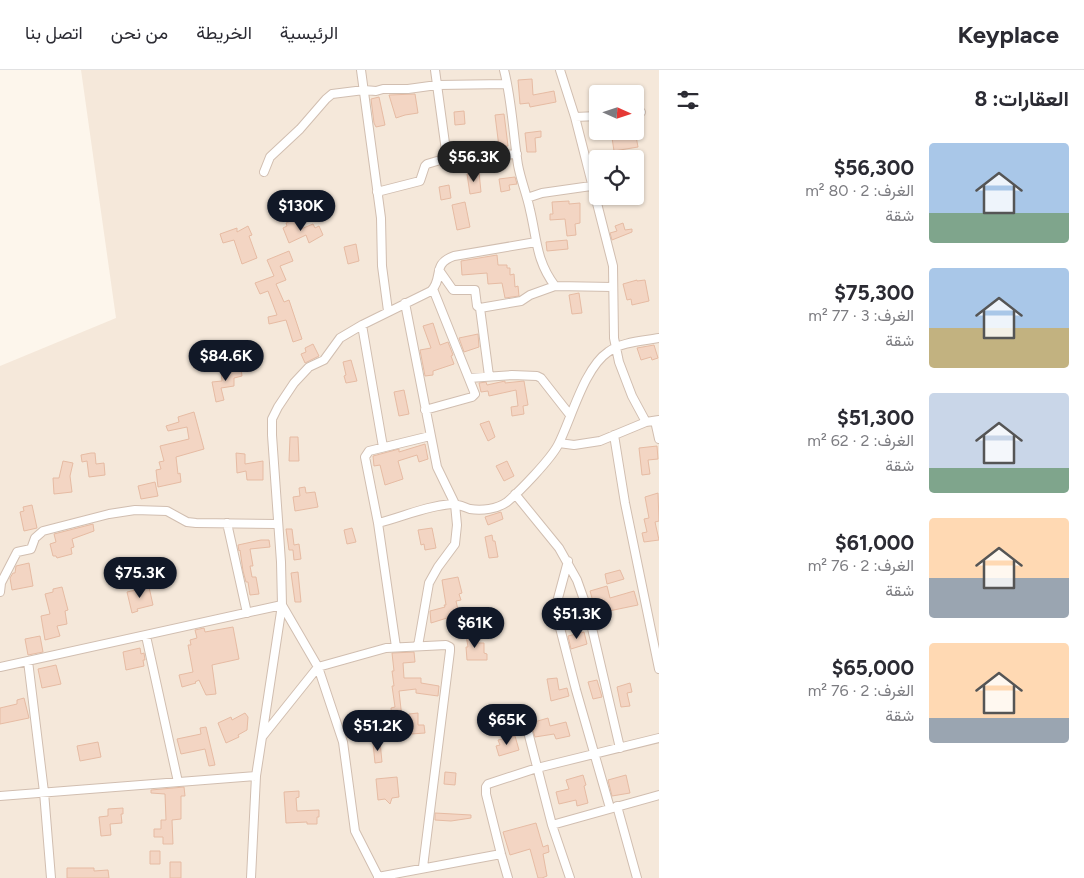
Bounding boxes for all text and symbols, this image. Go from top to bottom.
text: Keyplace [958,20,1059,49]
text: اتصل بنا [25,22,83,44]
text: من نحن [111,22,168,44]
text: الخريطة [196,22,252,44]
text: الرئيسية [280,22,338,44]
north arrow [589,85,644,140]
map controls [589,85,644,205]
icon: filters [674,86,702,114]
text: العقارات: 8 [974,86,1069,111]
pin: $56.3K [433,140,515,183]
text: $56.3K [449,147,499,166]
button: locate [589,150,644,205]
text: $56,300 [834,155,914,180]
icon: home [969,163,1029,223]
text: الغرف: 2 · 80 m² [805,181,914,200]
pin: $130K [266,190,336,232]
text: $130K [278,196,324,215]
text: شقة [885,206,914,225]
text: $75,300 [834,280,914,305]
icon: home [969,288,1029,348]
text: الغرف: 3 · 77 m² [808,306,914,325]
text: شقة [885,331,914,350]
pin: $84.6K [185,340,267,382]
text: $84.6K [200,346,252,365]
text: $51,300 [837,405,914,430]
icon: home [969,413,1029,473]
text: الغرف: 2 · 62 m² [807,431,914,450]
text: شقة [885,456,914,475]
text: $61,000 [835,530,914,555]
icon: home [969,538,1029,598]
pin: $75.3K [99,556,181,599]
text: الغرف: 2 · 76 m² [808,556,914,575]
text: $75.3K [115,563,165,582]
text: شقة [885,581,914,600]
pin: $51.3K [536,598,618,640]
text: $51.3K [553,604,601,623]
pin: $61K [445,606,505,649]
text: $61K [457,613,493,632]
text: $65,000 [832,655,914,680]
icon: home [969,663,1029,723]
text: الغرف: 2 · 76 m² [808,681,914,700]
pin: $65K [477,704,537,746]
text: شقة [885,706,914,725]
pin: $51.2K [337,710,419,752]
text: $65K [488,710,526,729]
text: $51.2K [354,716,402,735]

